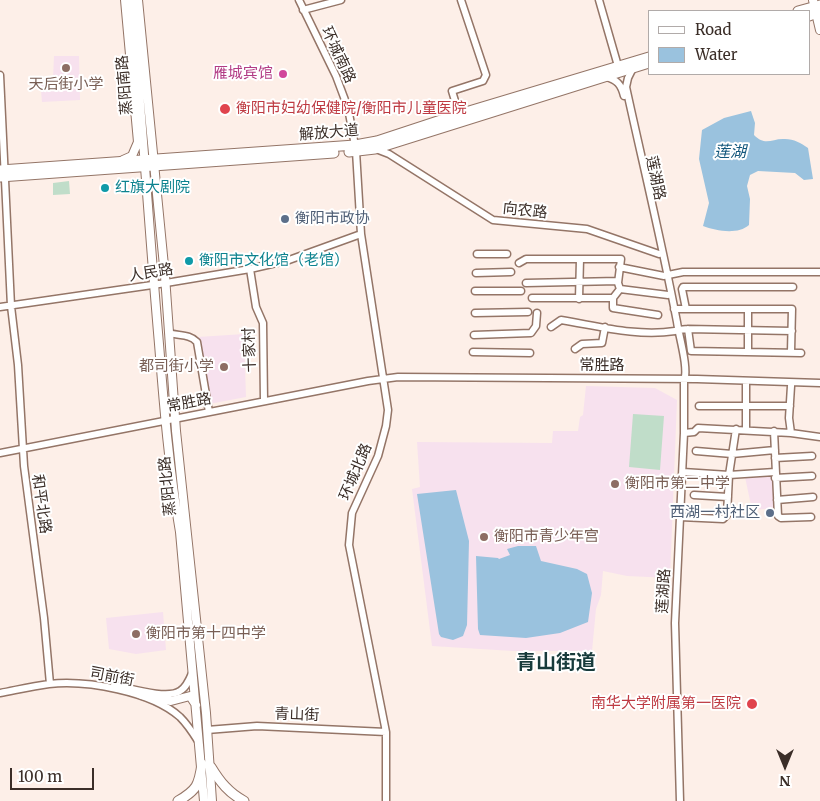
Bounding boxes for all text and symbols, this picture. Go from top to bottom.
legend [648,10,810,75]
text: Road [695,20,731,39]
street label: 环城南路 [317,24,359,86]
text: Water [695,45,737,64]
street label: 蒸阳南路 [113,54,137,116]
marker: 天后街小学 [60,62,72,74]
place label: 雁城宾馆 [213,65,273,83]
marker: 雁城宾馆 [277,68,289,80]
place label: 天后街小学 [29,76,103,94]
place label: 衡阳市妇幼保健院/衡阳市儿童医院 [236,100,467,118]
marker: 衡阳市妇幼保健院/衡阳市儿童医院 [218,102,232,116]
street label: 解放大道 [298,121,360,145]
water label: 莲湖 [714,142,746,162]
street label: 莲湖路 [642,154,668,202]
place label: 红旗大剧院 [115,179,190,197]
marker: 红旗大剧院 [99,182,111,194]
street label: 向农路 [502,200,548,222]
place label: 衡阳市政协 [295,210,370,228]
marker: 衡阳市政协 [279,213,291,225]
place label: 衡阳市文化馆（老馆） [199,252,349,270]
marker: 衡阳市文化馆（老馆） [183,255,195,267]
street label: 人民路 [127,261,175,285]
street label: 十家村 [240,327,260,373]
street label: 常胜路 [580,357,624,375]
place label: 都司街小学 [139,358,214,376]
marker: 都司街小学 [218,361,230,373]
street label: 常胜路 [165,390,213,416]
street label: 环城北路 [336,441,376,503]
street label: 蒸阳北路 [156,455,180,517]
street label: 和平北路 [28,473,54,535]
place label: 衡阳市第二中学 [625,475,730,493]
marker: 衡阳市第二中学 [609,478,621,490]
place label: 西湖一村社区 [670,504,760,522]
marker: 西湖一村社区 [764,507,776,519]
place label: 衡阳市青少年宫 [494,528,599,546]
marker: 衡阳市青少年宫 [478,531,490,543]
street label: 莲湖路 [654,568,674,614]
place label: 衡阳市第十四中学 [146,625,266,643]
marker: 衡阳市第十四中学 [130,628,142,640]
district label: 青山街道 [516,651,596,675]
street label: 司前街 [88,664,136,690]
place label: 南华大学附属第一医院 [591,695,741,713]
marker: 南华大学附属第一医院 [745,697,759,711]
street label: 青山街 [274,705,320,725]
north arrow [760,741,810,791]
scale bar [12,758,96,790]
text: 100 m [18,767,62,786]
text: N [779,772,791,790]

